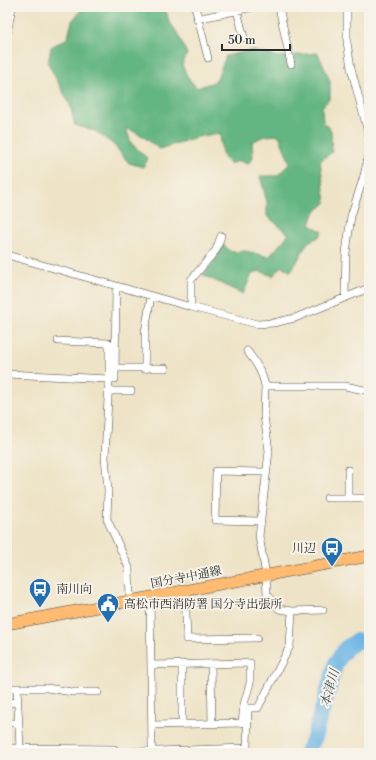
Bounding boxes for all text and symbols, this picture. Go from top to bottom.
scale bar [222,26,290,52]
text: 50 m [228,33,256,48]
bus stop icon: 川辺 [319,535,345,568]
place label: 川辺 [292,541,316,556]
street label: 国分寺中通線 [149,563,223,592]
bus stop icon: 南川向 [27,576,53,609]
place label: 南川向 [56,582,92,597]
public building icon: 高松市西消防署 国分寺出張所 [95,591,121,624]
place label: 高松市西消防署 国分寺出張所 [124,597,282,612]
water label: 本津川 [317,665,344,709]

